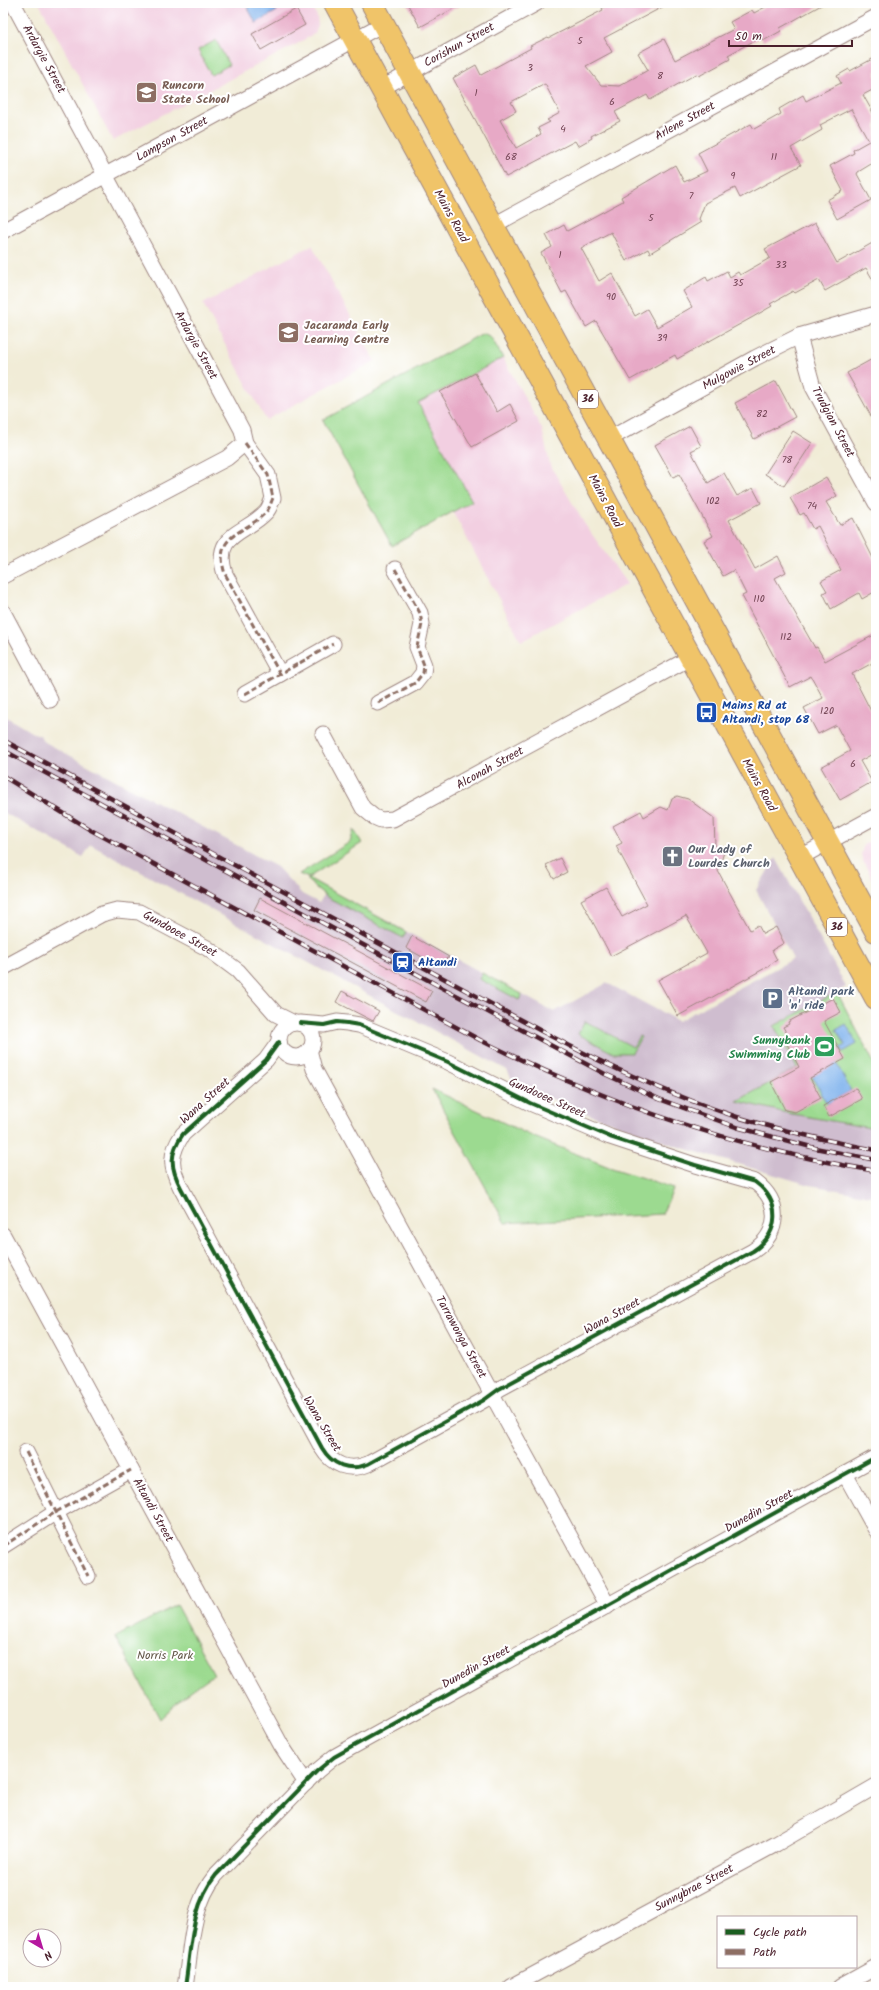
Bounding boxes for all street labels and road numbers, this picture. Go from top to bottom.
street label: Corishun Street [420,18,498,72]
street label: Ardargie Street [17,21,71,97]
street label: Arlene Street [651,96,719,145]
street label: Lampson Street [133,111,212,167]
street label: Mains Road [429,186,474,247]
street label: Ardargie Street [169,307,223,383]
street label: Mulgowie Street [699,340,779,395]
street label: Trudgian Street [806,383,860,461]
road number: 36 [578,390,598,408]
street label: Mains Road [583,471,628,532]
street label: Alconah Street [453,741,528,794]
street label: Mains Road [737,755,782,816]
street label: Gundooee Street [139,906,221,962]
road number: 36 [827,918,847,936]
street label: Wana Street [176,1073,235,1129]
street label: Gundooee Street [505,1073,589,1124]
street label: Tarrawonga Street [430,1292,492,1382]
street label: Wana Street [580,1292,644,1339]
street label: Wana Street [298,1392,346,1456]
street label: Altandi Street [127,1474,179,1546]
street label: Dunedin Street [721,1484,797,1538]
street label: Dunedin Street [438,1640,514,1694]
street label: Sunnybrae Street [651,1859,737,1917]

